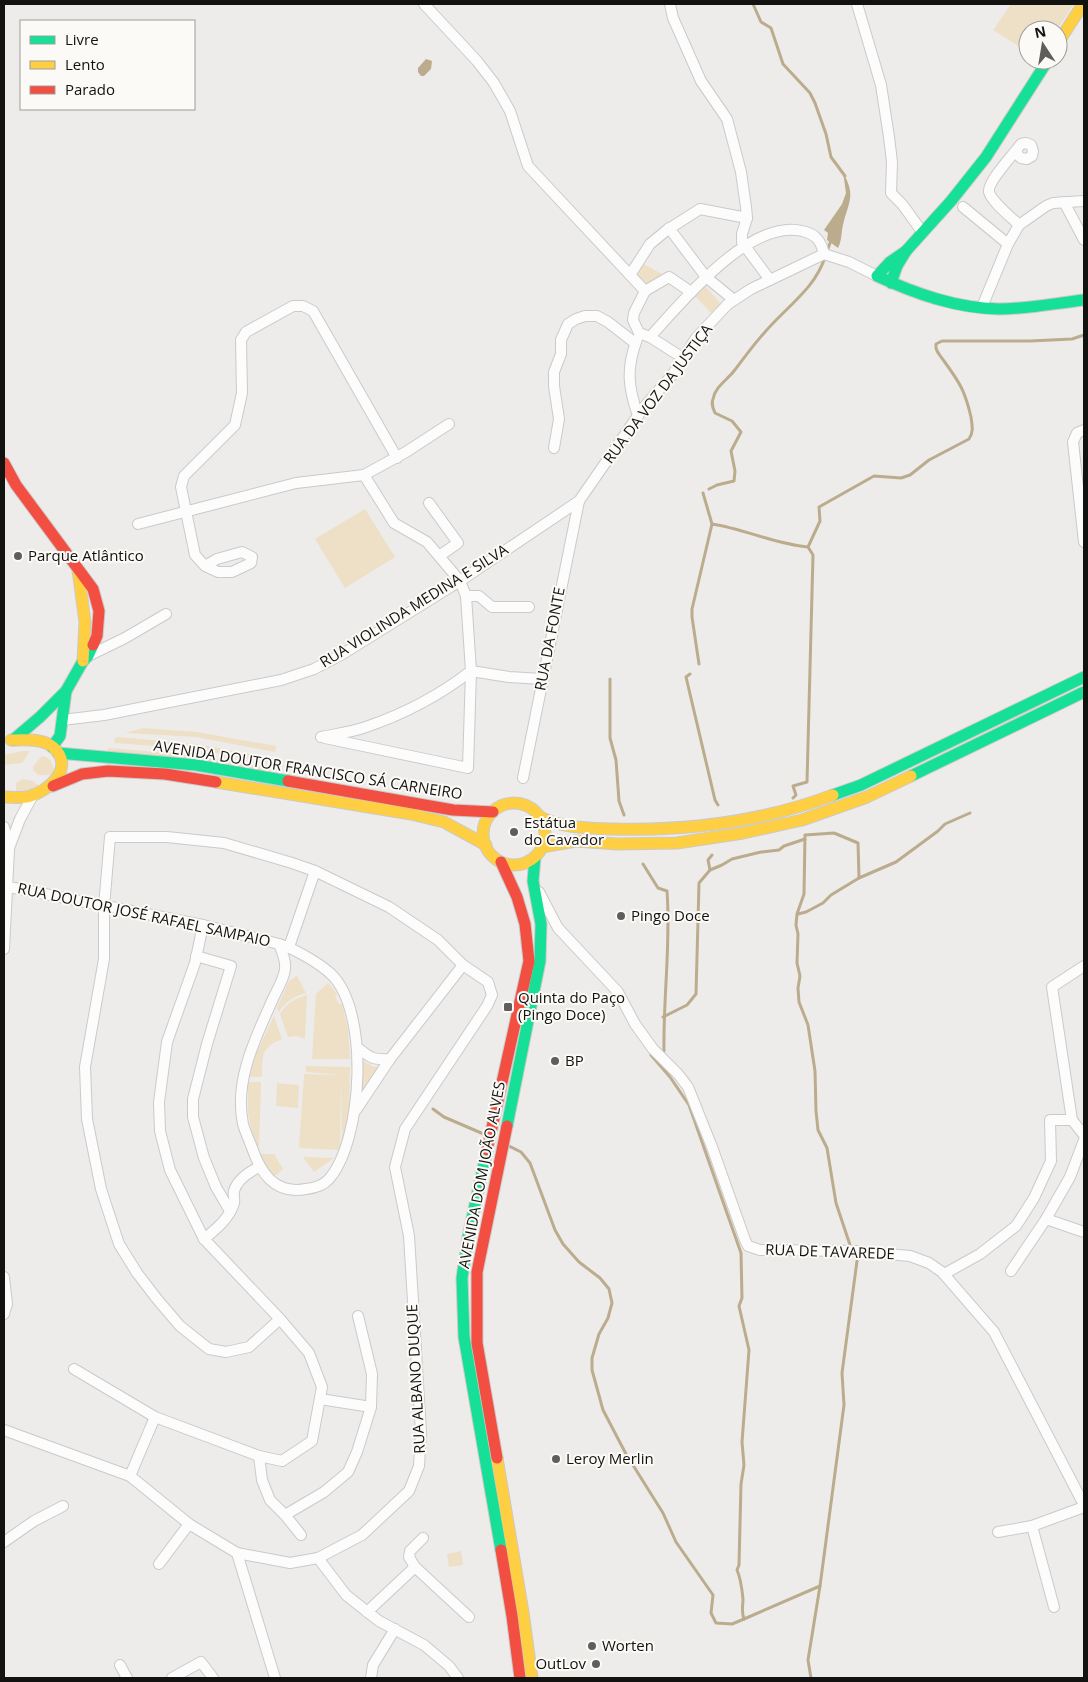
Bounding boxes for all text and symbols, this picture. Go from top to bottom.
legend [20,20,195,110]
north arrow [1018,20,1068,70]
text: N [1033,21,1048,42]
text: Livre [65,29,99,49]
text: Lento [65,54,105,74]
text: Parado [65,79,115,99]
street label: RUA DA VOZ DA JUSTIÇA [598,319,717,467]
street label: RUA VIOLINDA MEDINA E SILVA [316,539,512,672]
place label: Parque Atlântico [28,545,144,565]
marker: Parque Atlântico [12,550,24,562]
street label: RUA DA FONTE [529,585,569,692]
street label: AVENIDA DOUTOR FRANCISCO SÁ CARNEIRO [152,735,464,803]
place label: Estátua do Cavador [524,812,604,849]
marker: Estátua do Cavador [508,826,520,838]
street label: RUA DOUTOR JOSÉ RAFAEL SAMPAIO [16,877,272,951]
place label: Pingo Doce [631,905,710,925]
marker: Pingo Doce [615,910,627,922]
place label: Quinta do Paço (Pingo Doce) [518,987,625,1024]
marker: Quinta do Paço (Pingo Doce) [502,1001,514,1013]
place label: BP [565,1050,584,1070]
marker: BP [549,1055,561,1067]
street label: AVENIDA DOM JOÃO ALVES [453,1080,509,1270]
street label: RUA DE TAVAREDE [765,1239,895,1263]
street label: RUA ALBANO DUQUE [401,1304,429,1454]
place label: Leroy Merlin [566,1448,654,1468]
marker: Leroy Merlin [550,1453,562,1465]
place label: Worten [602,1635,654,1655]
marker: Worten [586,1640,598,1652]
place label: OutLov [535,1653,587,1673]
marker: OutLov [590,1658,602,1670]

